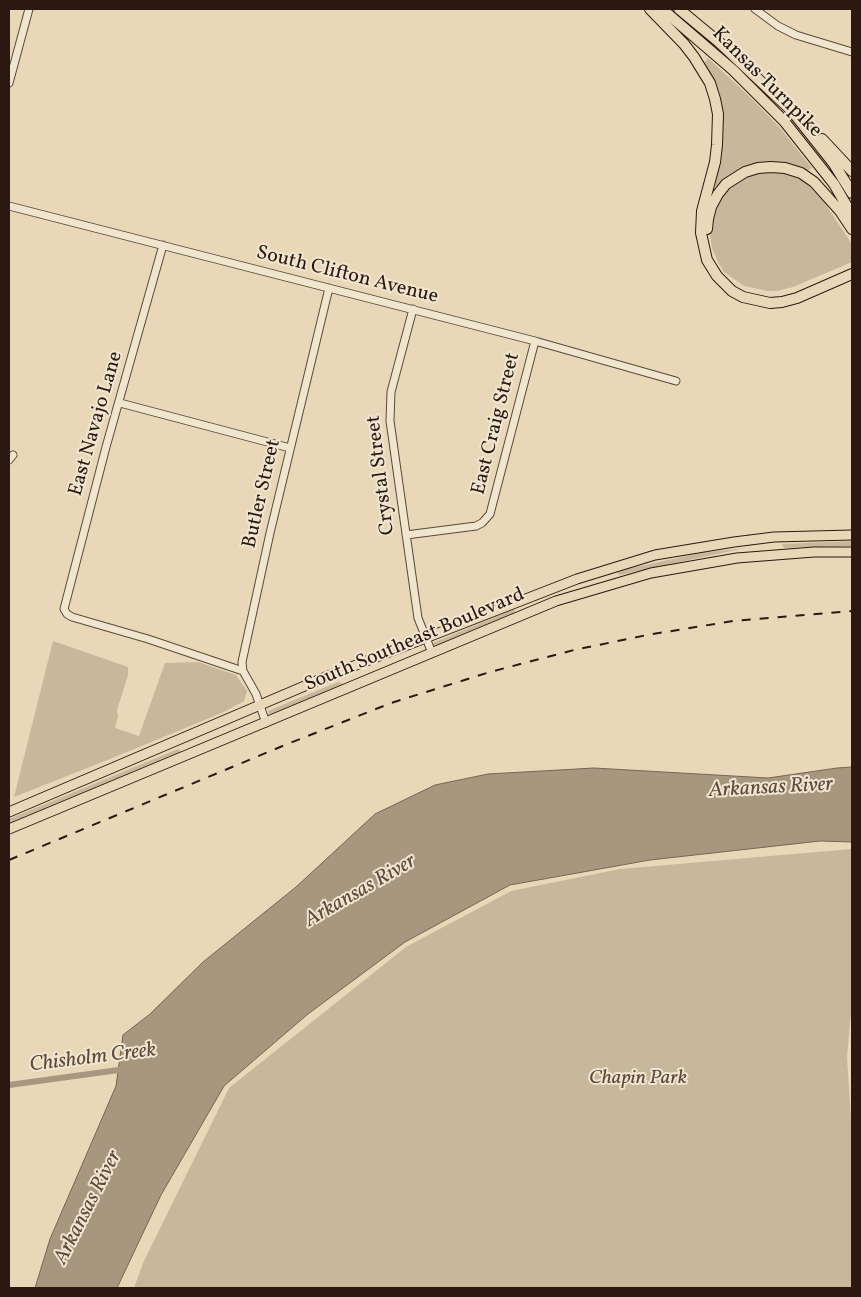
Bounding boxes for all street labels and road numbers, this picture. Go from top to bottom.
street label: Kansas Turnpike [706,23,826,143]
street label: South Clifton Avenue [254,242,440,310]
street label: East Navajo Lane [65,349,129,499]
street label: East Craig Street [468,350,526,498]
street label: Crystal Street [363,414,401,536]
street label: Butler Street [239,437,287,551]
street label: South Southeast Boulevard [301,584,529,698]

